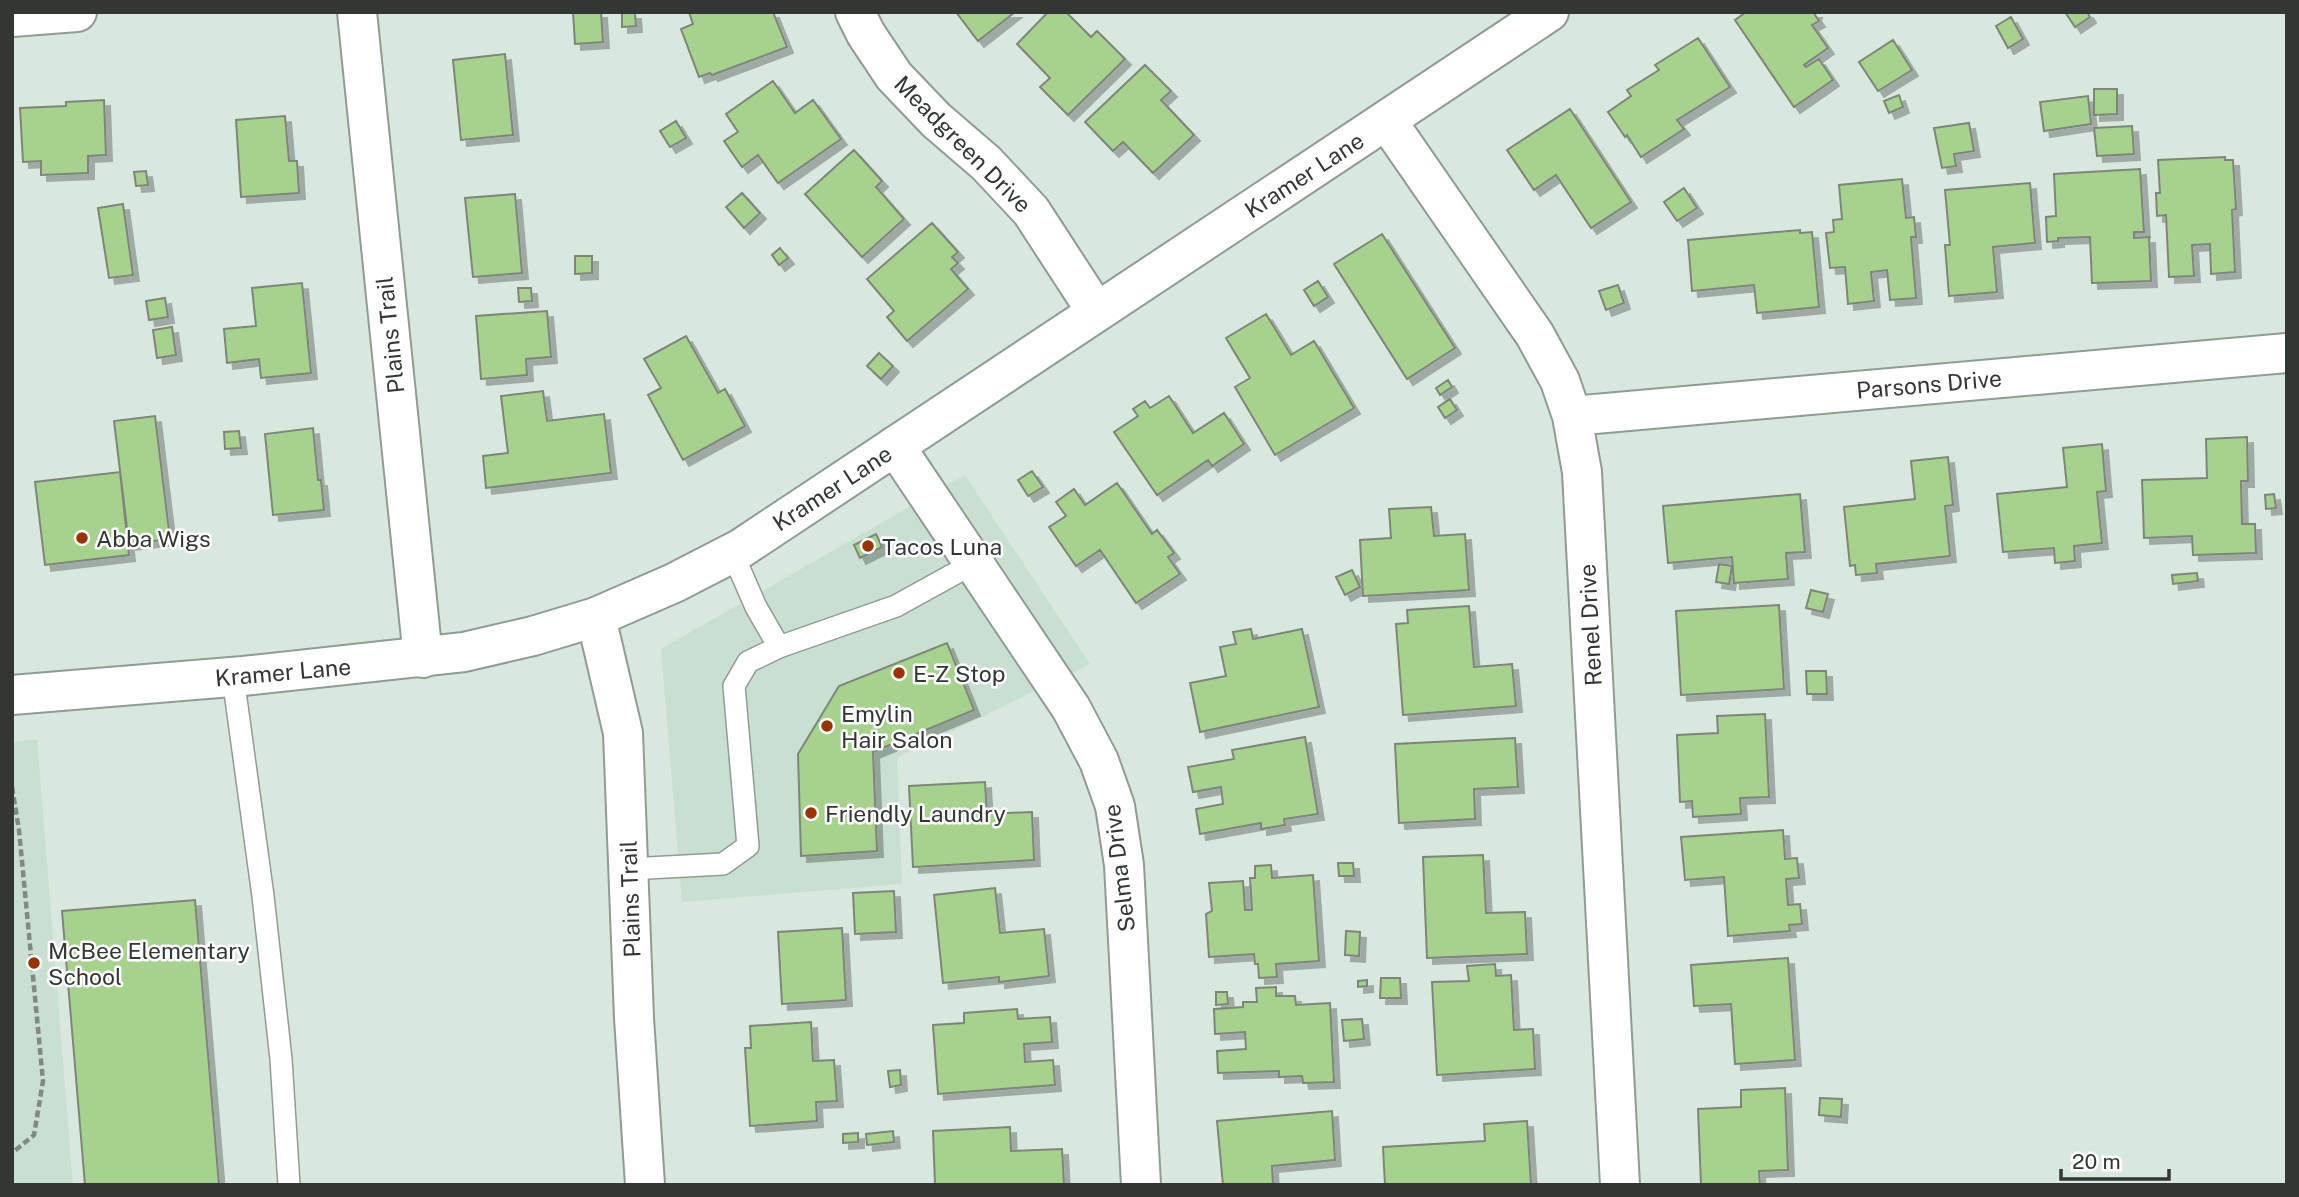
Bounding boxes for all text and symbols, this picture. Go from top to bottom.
street label: Meadgreen Drive [889,70,1037,218]
street label: Kramer Lane [1239,127,1369,223]
street label: Plains Trail [370,275,410,395]
street label: Parsons Drive [1855,364,2003,404]
street label: Kramer Lane [767,440,897,536]
place label: Abba Wigs [96,525,211,552]
marker: Abba Wigs [74,530,90,546]
place label: Tacos Luna [882,533,1002,560]
marker: Tacos Luna [860,538,876,554]
street label: Renel Drive [1573,563,1607,687]
street label: Kramer Lane [214,653,352,691]
place label: E-Z Stop [913,660,1005,687]
marker: E-Z Stop [891,665,907,681]
place label: Emylin Hair Salon [841,700,952,753]
marker: Emylin Hair Salon [819,718,835,734]
place label: Friendly Laundry [825,800,1006,827]
street label: Selma Drive [1098,803,1140,933]
marker: Friendly Laundry [803,805,819,821]
street label: Plains Trail [614,840,646,958]
place label: McBee Elementary School [48,937,250,990]
marker: McBee Elementary School [26,955,42,971]
scale bar [2061,1138,2170,1182]
text: 20 m [2072,1149,2121,1174]

